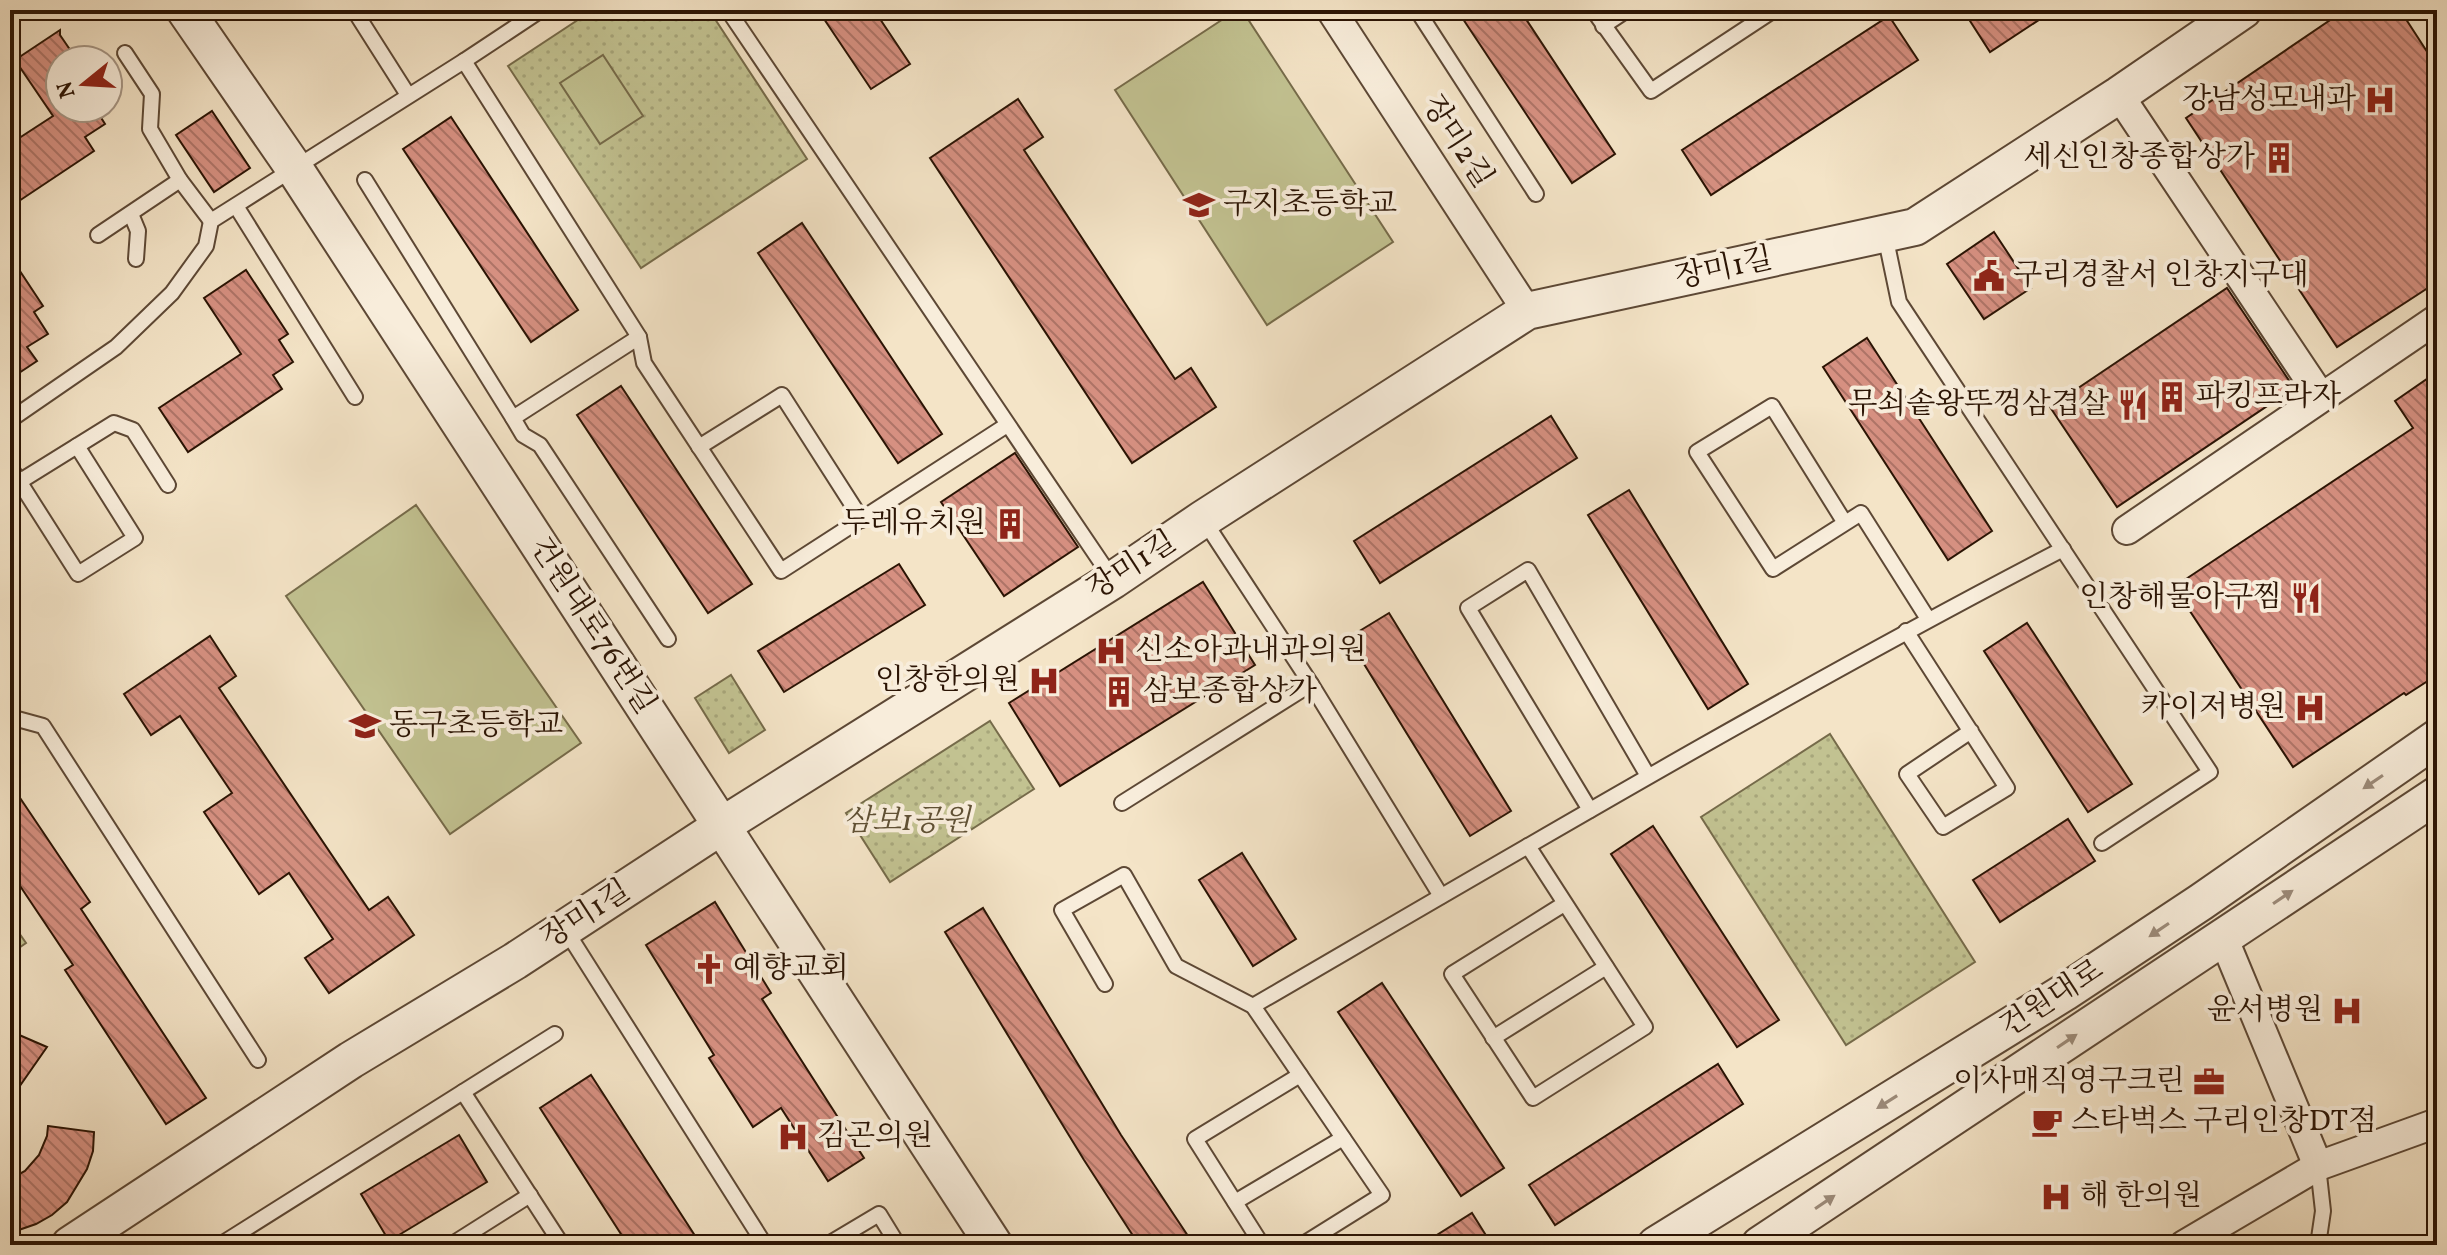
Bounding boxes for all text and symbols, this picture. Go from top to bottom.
north arrow [44,44,124,124]
text: N [50,77,85,102]
place label: 강남성모내과 [2182,79,2356,121]
hospital icon: 강남성모내과 [2363,83,2397,117]
street label: 장미2길 [1411,87,1503,197]
place label: 세신인창종합상가 [2023,137,2255,179]
building icon: 세신인창종합상가 [2262,141,2296,175]
place label: 구지초등학교 [1223,184,1397,226]
school or university icon: 구지초등학교 [1182,188,1216,222]
street label: 장미1길 [1671,238,1777,300]
place label: 구리경찰서 인창지구대 [2013,255,2309,297]
public building icon: 구리경찰서 인창지구대 [1972,259,2006,293]
place label: 파킹프라자 [2196,376,2341,418]
building icon: 파킹프라자 [2155,380,2189,414]
place label: 무쇠솥왕뚜껑삼겹살 [1848,384,2109,426]
restaurant icon: 무쇠솥왕뚜껑삼겹살 [2116,388,2150,422]
place label: 두레유치원 [841,503,986,545]
building icon: 두레유치원 [993,507,1027,541]
street label: 장미1길 [1079,522,1185,610]
street label: 건원대로76번길 [519,529,665,723]
place label: 인창해물아구찜 [2079,577,2282,619]
restaurant icon: 인창해물아구찜 [2289,581,2323,615]
place label: 신소아과내과의원 [1135,630,1367,672]
hospital icon: 신소아과내과의원 [1094,634,1128,668]
place label: 인창한의원 [875,660,1020,702]
hospital icon: 인창한의원 [1027,664,1061,698]
place label: 삼보종합상가 [1143,671,1317,713]
building icon: 삼보종합상가 [1102,675,1136,709]
place label: 카이저병원 [2141,687,2286,729]
hospital icon: 카이저병원 [2293,691,2327,725]
place label: 동구초등학교 [389,705,563,747]
school or university icon: 동구초등학교 [348,709,382,743]
one-way arrow [2362,774,2383,789]
park label: 삼보1공원 [843,801,973,843]
street label: 장미1길 [533,871,639,959]
one-way arrow [2273,890,2294,905]
one-way arrow [2148,922,2170,937]
place label: 예향교회 [733,948,849,990]
street label: 건원대로 [1992,950,2112,1048]
church icon: 예향교회 [692,952,726,986]
place label: 윤서병원 [2207,990,2323,1032]
hospital icon: 윤서병원 [2330,994,2364,1028]
one-way arrow [2056,1035,2078,1049]
place label: 이사매직영구크린 [1953,1061,2185,1103]
office icon: 이사매직영구크린 [2192,1065,2226,1099]
one-way arrow [1876,1094,1899,1109]
place label: 스타벅스 구리인창DT점 [2071,1101,2377,1143]
cafe icon: 스타벅스 구리인창DT점 [2030,1105,2064,1139]
place label: 김곤의원 [817,1116,933,1158]
hospital icon: 김곤의원 [776,1120,810,1154]
place label: 해 한의원 [2080,1176,2202,1218]
hospital icon: 해 한의원 [2039,1180,2073,1214]
one-way arrow [1814,1195,1836,1210]

